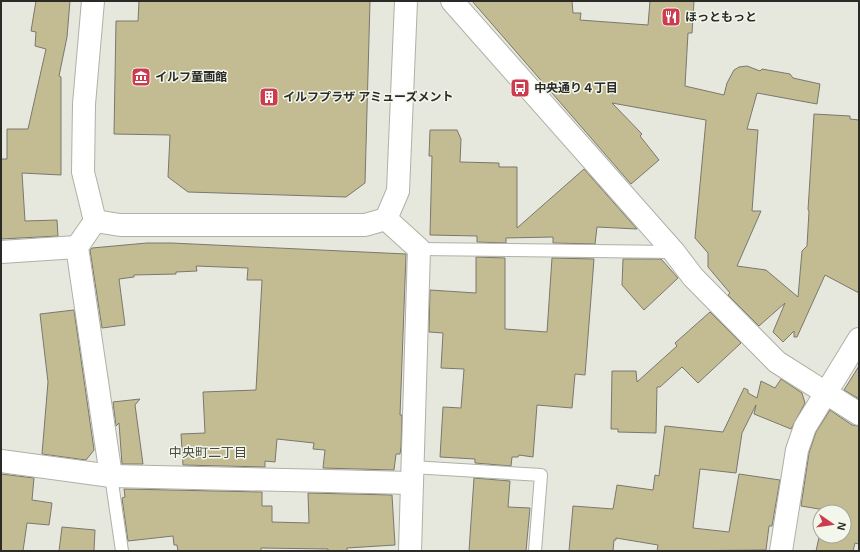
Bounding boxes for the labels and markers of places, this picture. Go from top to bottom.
restaurant icon: ほっともっと [660,6,682,28]
place label: ほっともっと [685,10,757,24]
museum icon: イルフ童画館 [130,66,152,88]
place label: イルフ童画館 [155,70,227,84]
bus stop icon: 中央通り４丁目 [509,77,531,99]
place label: 中央通り４丁目 [534,81,618,95]
building icon: イルフプラザ アミューズメント [258,86,280,108]
place label: イルフプラザ アミューズメント [283,90,454,104]

